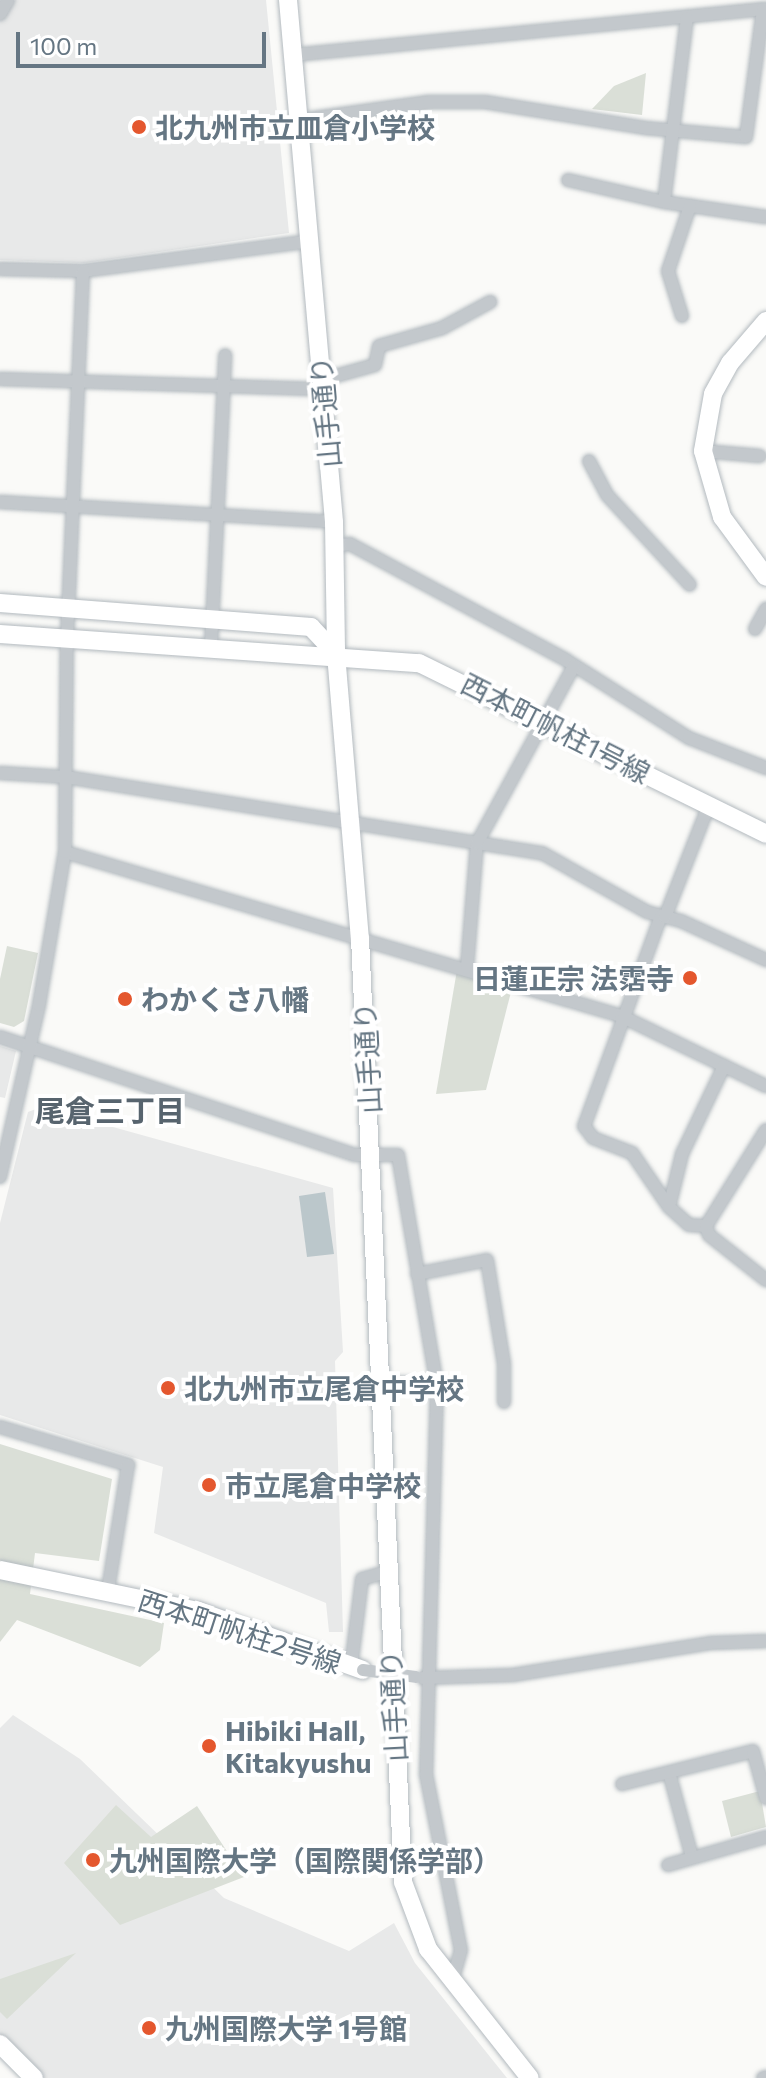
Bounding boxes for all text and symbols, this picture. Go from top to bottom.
scale bar [20,16,270,66]
text: 100 m [30,31,97,60]
place label: 北九州市立皿倉小学校 [155,110,435,144]
marker: 北九州市立皿倉小学校 [130,118,148,136]
street label: 山手通り [303,355,347,469]
street label: 西本町帆柱1号線 [456,666,656,790]
place label: 日蓮正宗 法霑寺 [473,961,674,995]
marker: 日蓮正宗 法霑寺 [681,969,699,987]
place label: わかくさ八幡 [141,982,309,1016]
marker: わかくさ八幡 [116,990,134,1008]
street label: 山手通り [347,1001,387,1115]
district label: 尾倉三丁目 [35,1092,185,1128]
place label: 北九州市立尾倉中学校 [184,1371,464,1405]
marker: 北九州市立尾倉中学校 [159,1379,177,1397]
place label: 市立尾倉中学校 [225,1468,421,1502]
marker: 市立尾倉中学校 [200,1476,218,1494]
street label: 西本町帆柱2号線 [134,1582,346,1680]
street label: 山手通り [373,1649,413,1763]
place label: Hibiki Hall, Kitakyushu [225,1713,372,1779]
marker: Hibiki Hall, Kitakyushu [200,1737,218,1755]
place label: 九州国際大学（国際関係学部） [109,1843,501,1877]
marker: 九州国際大学（国際関係学部） [84,1851,102,1869]
place label: 九州国際大学 1号館 [165,2011,407,2045]
marker: 九州国際大学 1号館 [140,2019,158,2037]

